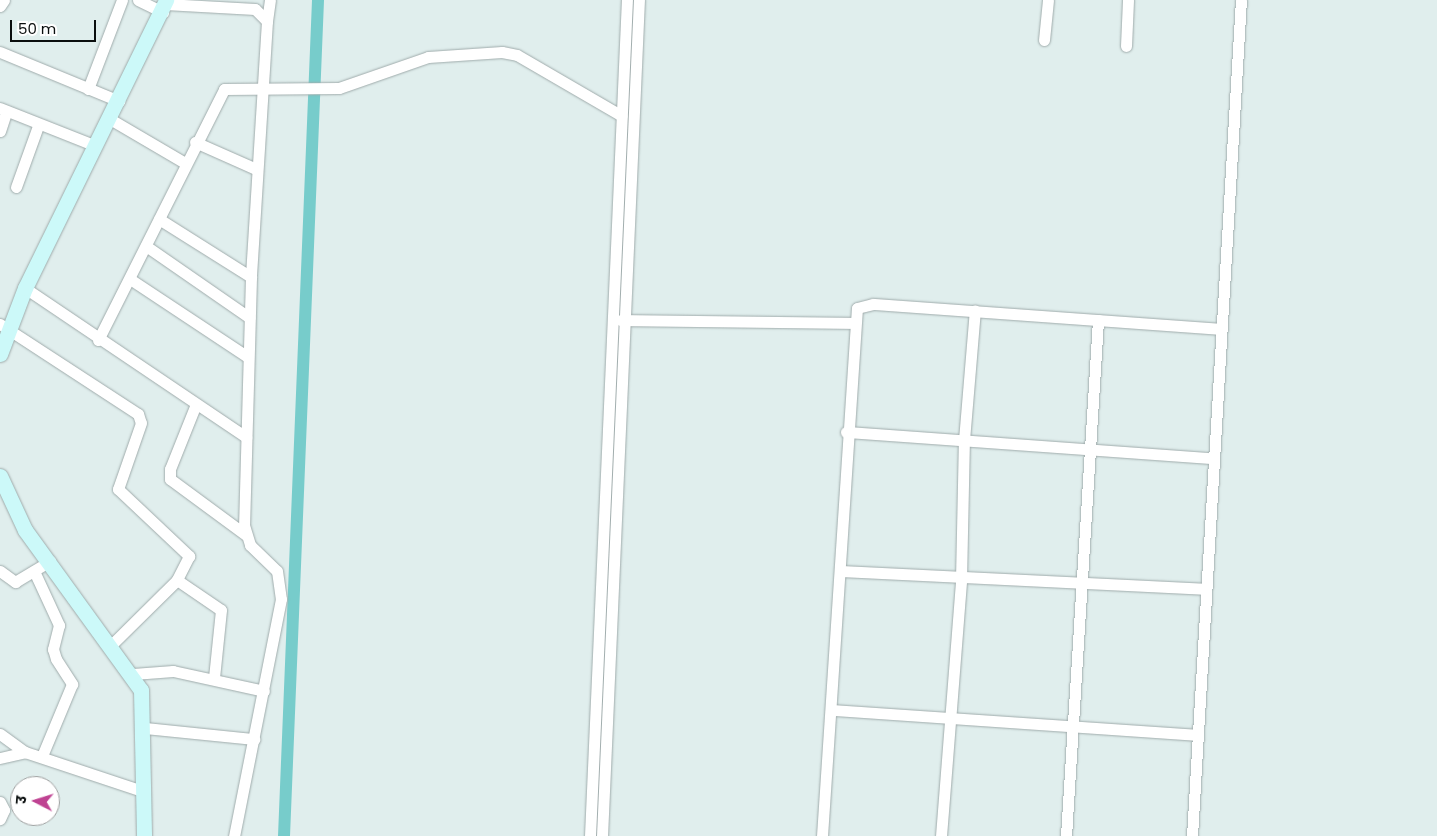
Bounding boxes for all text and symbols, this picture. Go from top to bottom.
scale bar [12,10,99,42]
text: 50 m [18,18,56,39]
north arrow [10,776,60,826]
text: उ [11,795,31,805]

